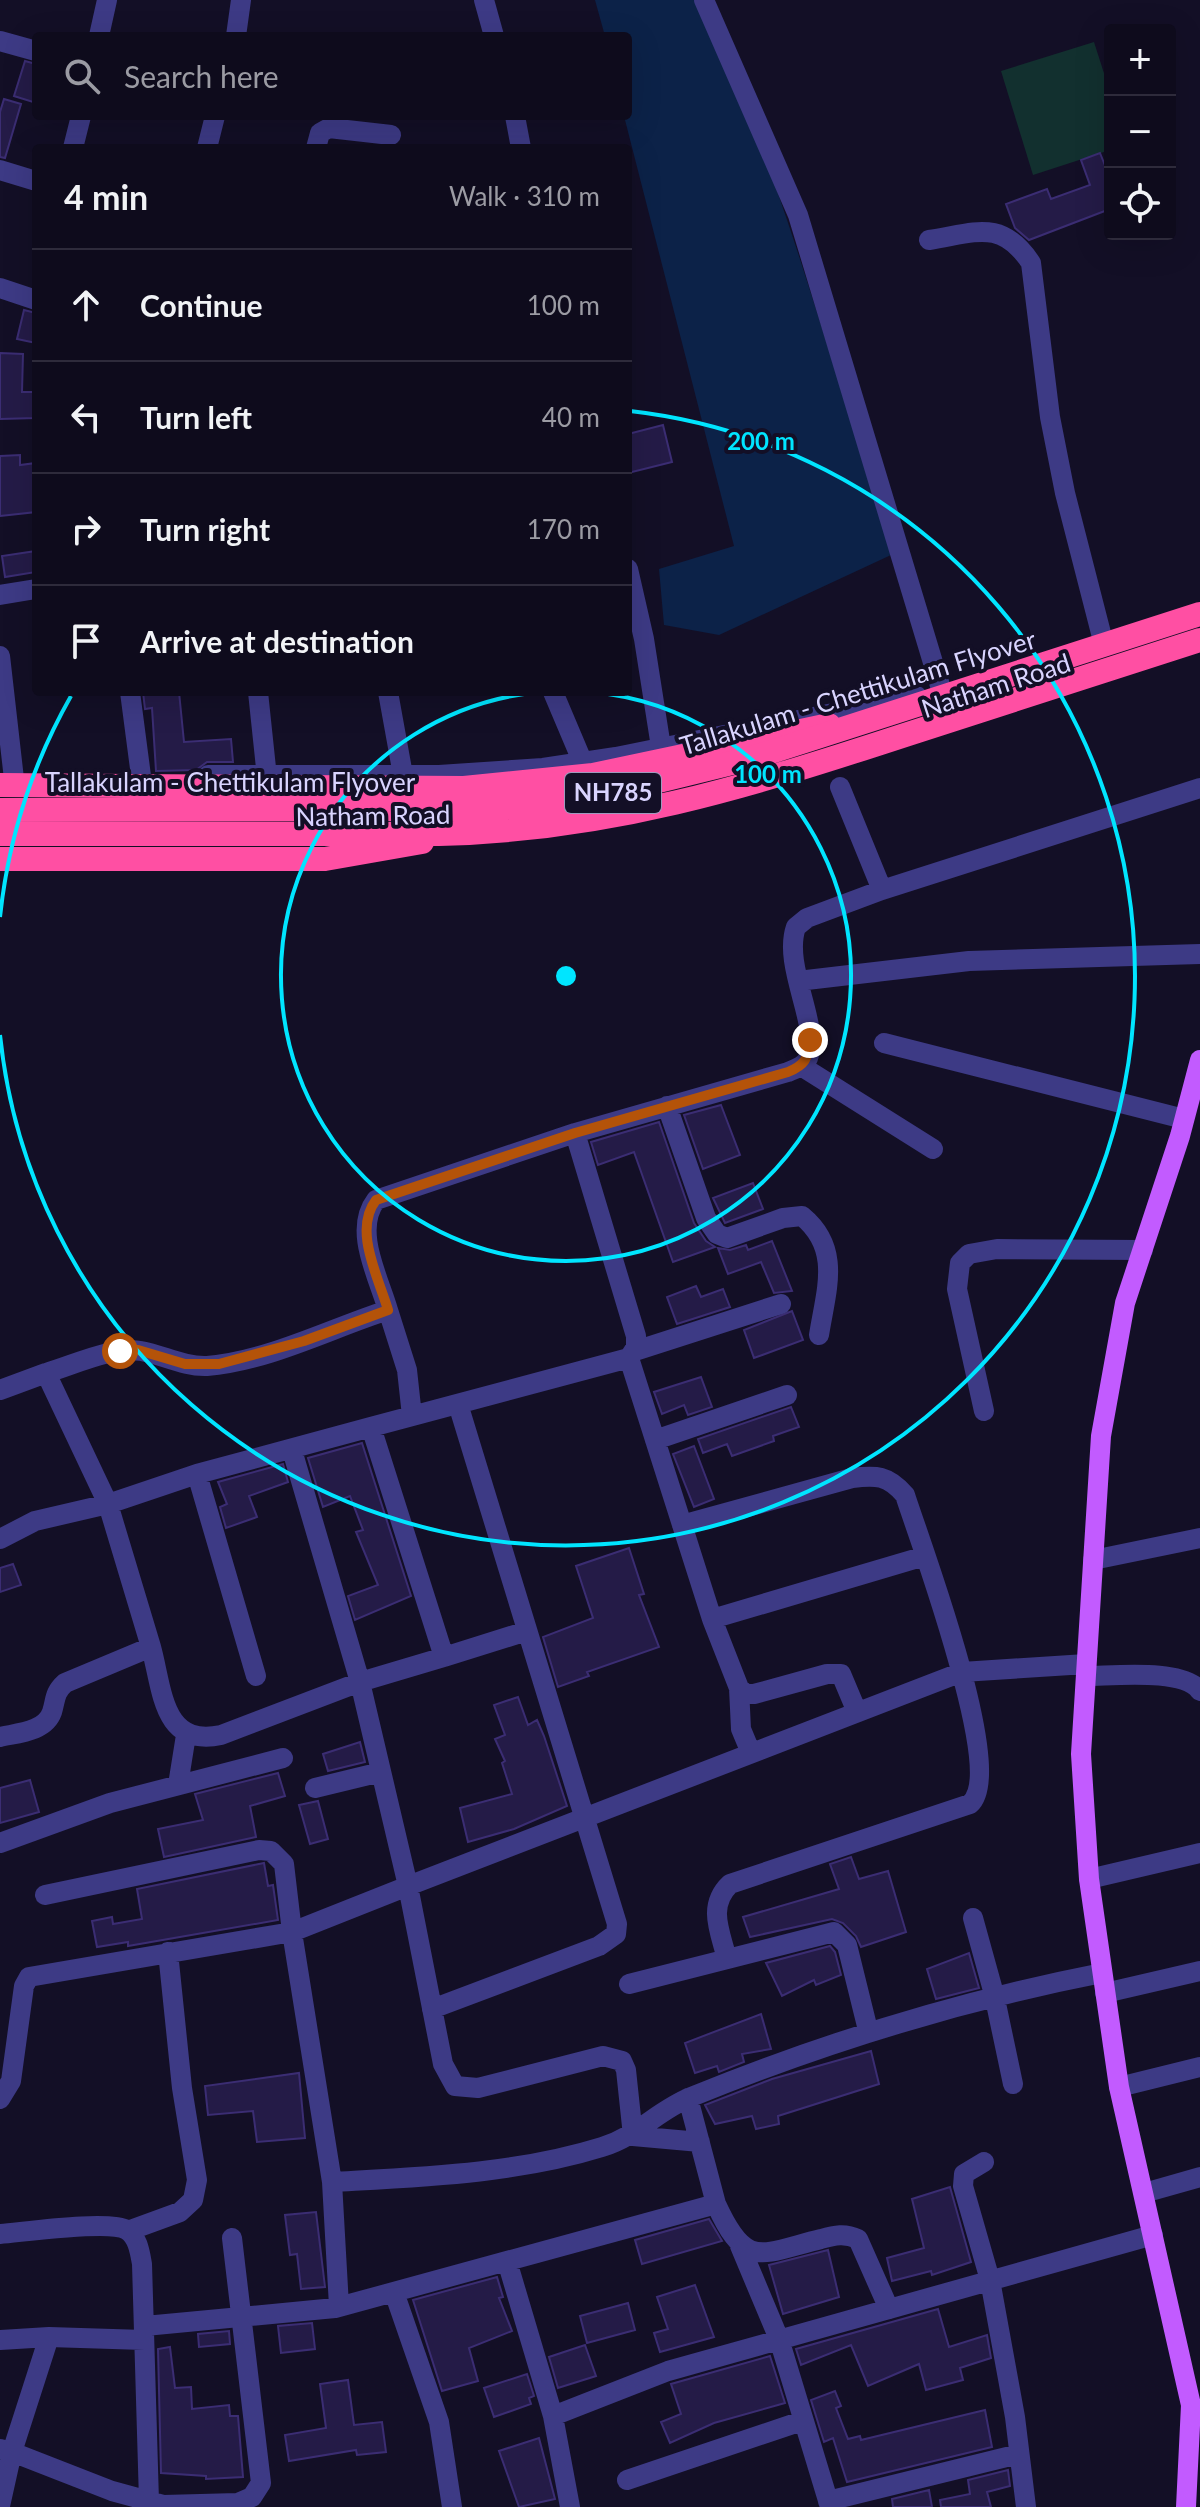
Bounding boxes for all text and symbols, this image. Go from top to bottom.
map controls [1104,24,1176,240]
button: + [1104,24,1176,96]
search box [32,32,632,120]
icon: search [60,54,104,98]
text: Search here [124,58,279,94]
button: − [1104,96,1176,168]
button: locate [1104,168,1176,240]
text: 4 min [64,176,148,217]
text: Walk · 310 m [449,180,600,212]
icon: ahead [64,283,108,327]
text: Continue [140,287,263,323]
text: 100 m [527,289,600,321]
icon: left [64,395,108,439]
text: Turn left [140,399,252,435]
text: 40 m [542,401,600,433]
text: 200 m [727,426,795,455]
icon: right [64,507,108,551]
text: Turn right [140,511,270,547]
text: 170 m [527,513,600,545]
icon: arrive [64,619,108,663]
street label: Tallakulam - Chettikulam Flyover [676,622,1040,761]
text: Arrive at destination [140,623,414,659]
street label: Natham Road [917,646,1074,724]
text: 100 m [734,759,802,788]
street label: Tallakulam - Chettikulam Flyover [45,766,416,798]
road number: NH785 [565,773,661,813]
street label: Natham Road [295,798,451,832]
centre of rings [552,962,580,990]
route end [792,1022,828,1058]
route start [102,1333,138,1369]

